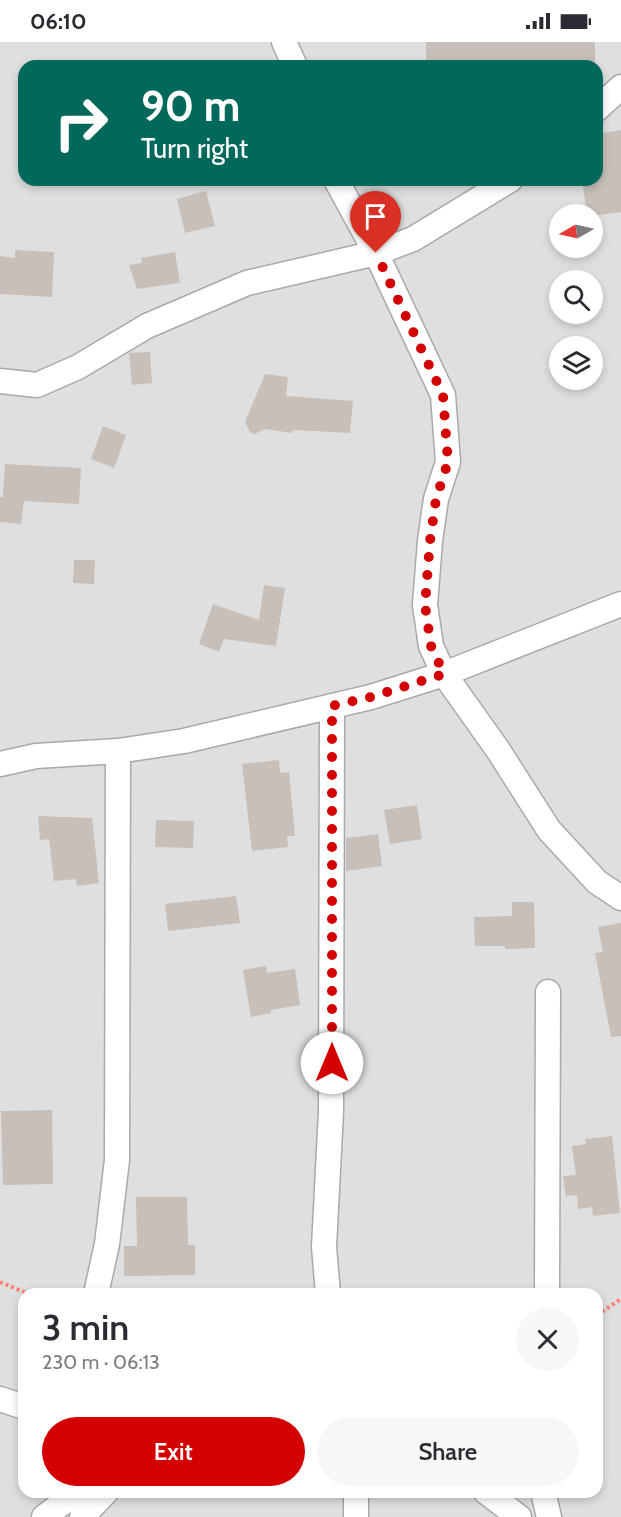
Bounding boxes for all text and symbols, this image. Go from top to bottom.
text: 06:10 [30,8,86,35]
text: 90 m [141,80,240,132]
icon: right [42,84,120,162]
text: Turn right [141,132,248,165]
pin [350,191,401,253]
icon: arrive [359,200,392,233]
north arrow [549,204,603,258]
map controls [549,204,603,390]
button: search [549,270,603,324]
button: layers [549,336,603,390]
position arrow [300,1031,364,1095]
text: 3 min [42,1305,129,1349]
button: close [516,1308,579,1371]
text: 230 m · 06:13 [42,1350,160,1374]
button: Exit [42,1417,305,1486]
button: Share [317,1417,579,1486]

